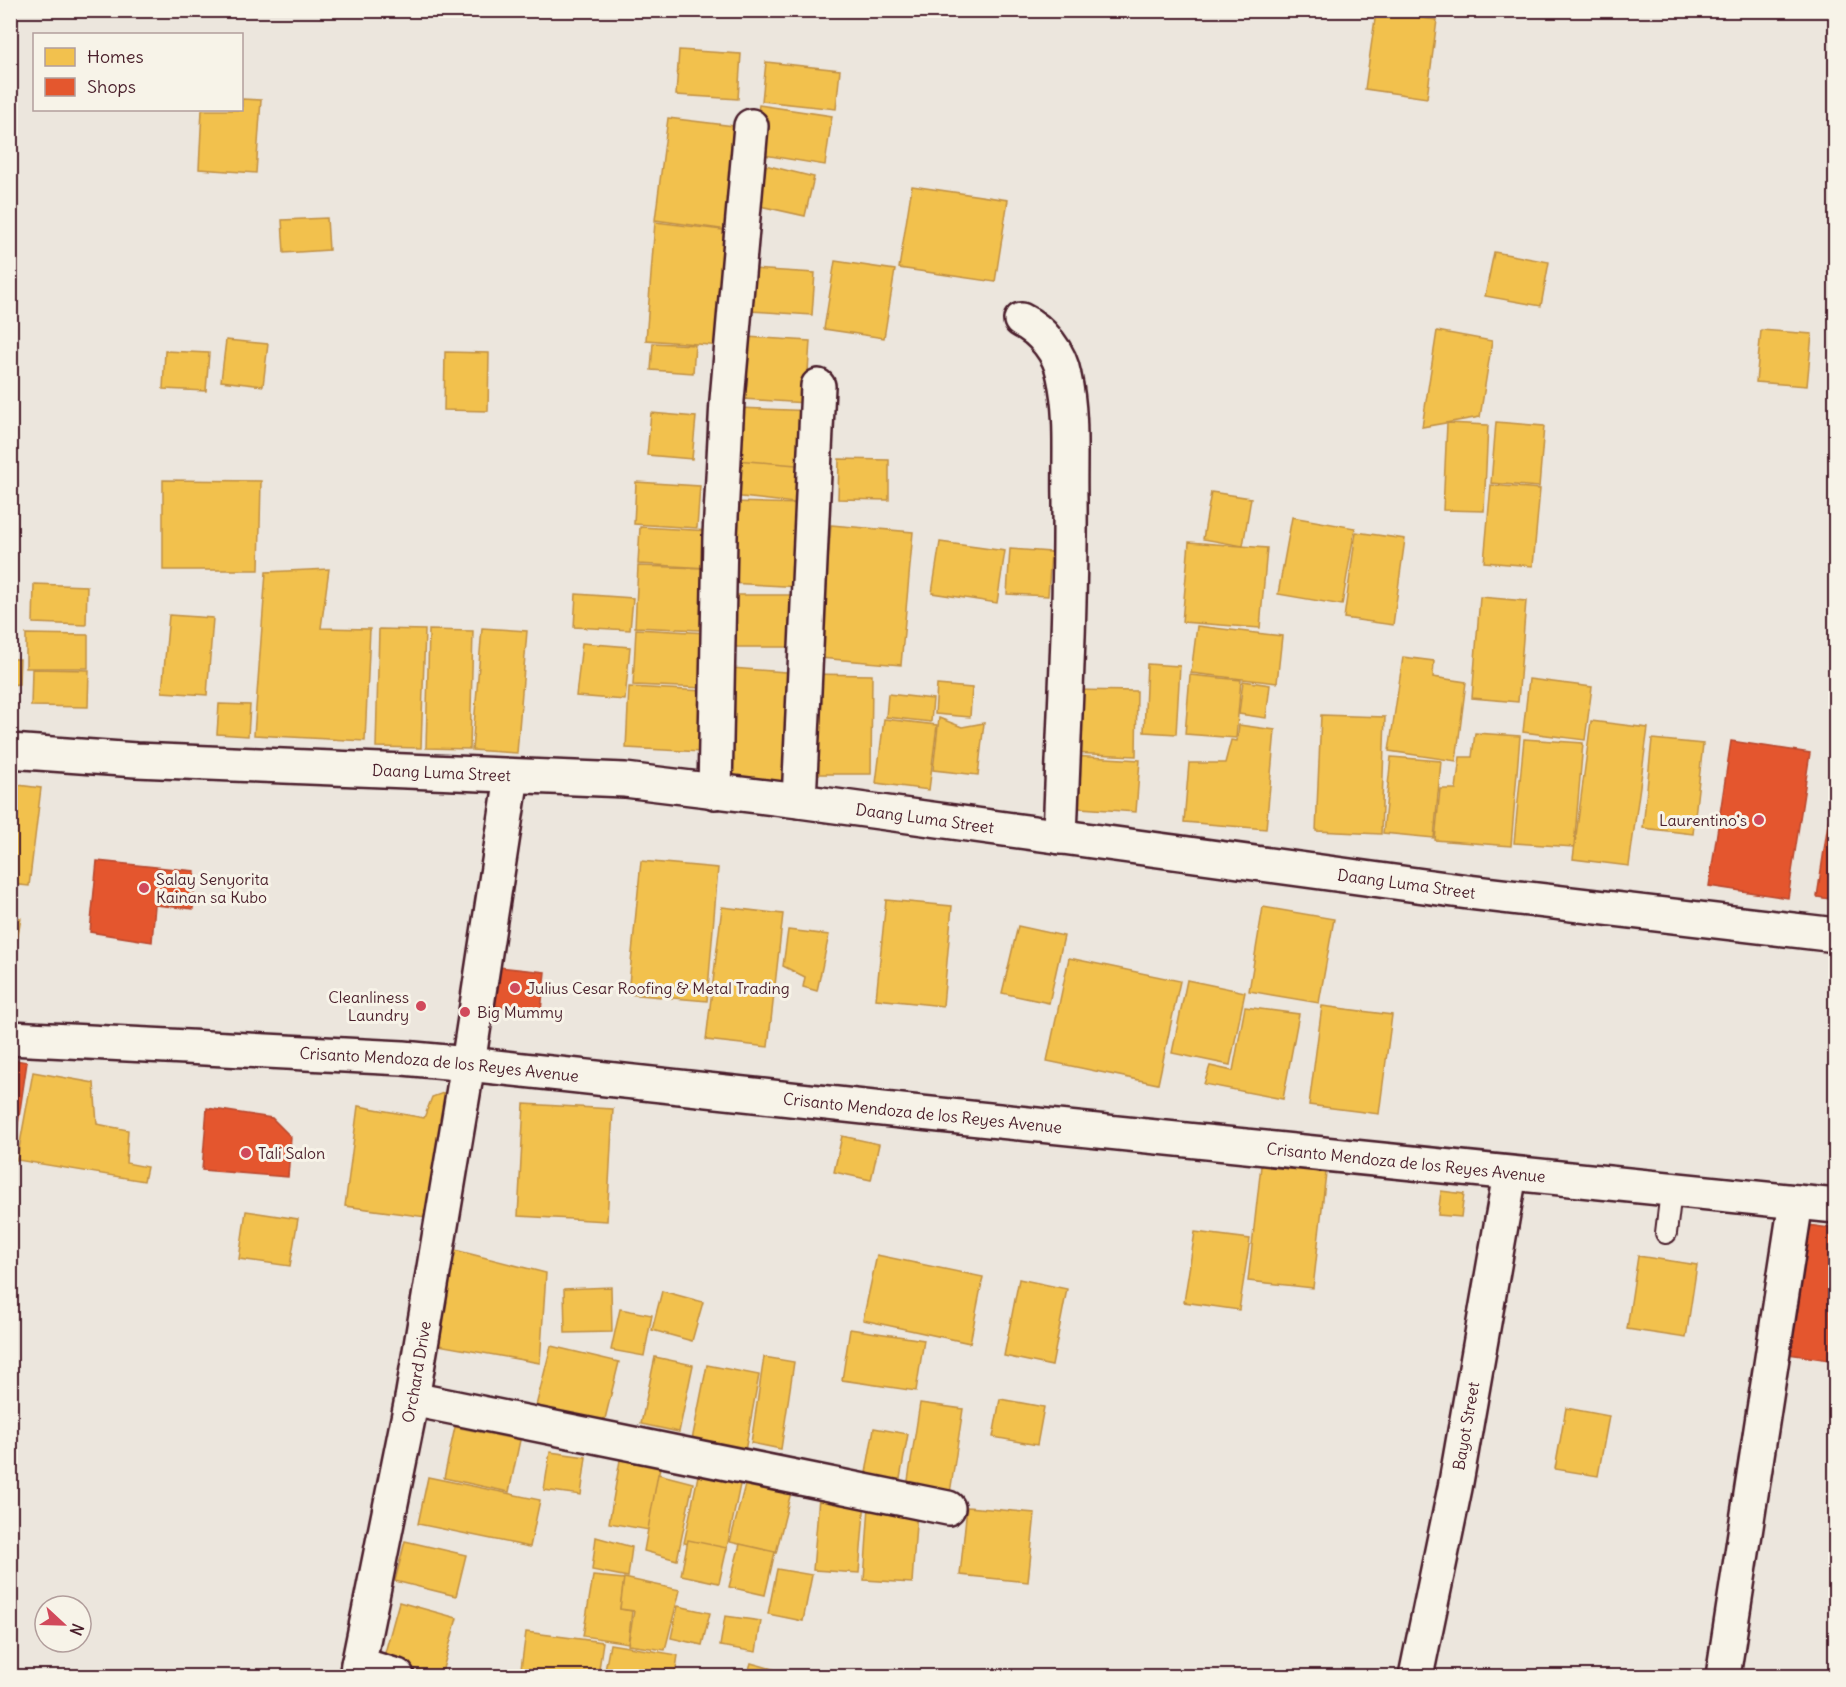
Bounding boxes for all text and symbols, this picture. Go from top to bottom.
legend [33,33,243,111]
text: Homes [87,45,144,68]
text: Shops [87,75,136,98]
street label: Daang Luma Street [371,760,512,785]
street label: Daang Luma Street [855,799,996,837]
place label: Laurentino's [1659,810,1747,830]
marker: Laurentino's [1752,813,1766,827]
street label: Daang Luma Street [1336,864,1477,903]
place label: Salay Senyorita Kainan sa Kubo [156,869,269,907]
marker: Salay Senyorita Kainan sa Kubo [137,881,151,895]
place label: Julius Cesar Roofing & Metal Trading [527,978,790,998]
marker: Julius Cesar Roofing & Metal Trading [508,981,522,995]
place label: Cleanliness Laundry [328,987,409,1025]
marker: Cleanliness Laundry [414,999,428,1013]
place label: Big Mummy [477,1002,563,1022]
marker: Big Mummy [458,1005,472,1019]
street label: Crisanto Mendoza de los Reyes Avenue [299,1043,580,1086]
street label: Crisanto Mendoza de los Reyes Avenue [782,1088,1063,1137]
street label: Crisanto Mendoza de los Reyes Avenue [1266,1138,1547,1186]
place label: Tali Salon [258,1143,325,1163]
marker: Tali Salon [239,1146,253,1160]
street label: Orchard Drive [397,1320,435,1425]
street label: Bayot Street [1448,1380,1484,1472]
north arrow [33,1594,93,1654]
text: N [66,1621,88,1638]

